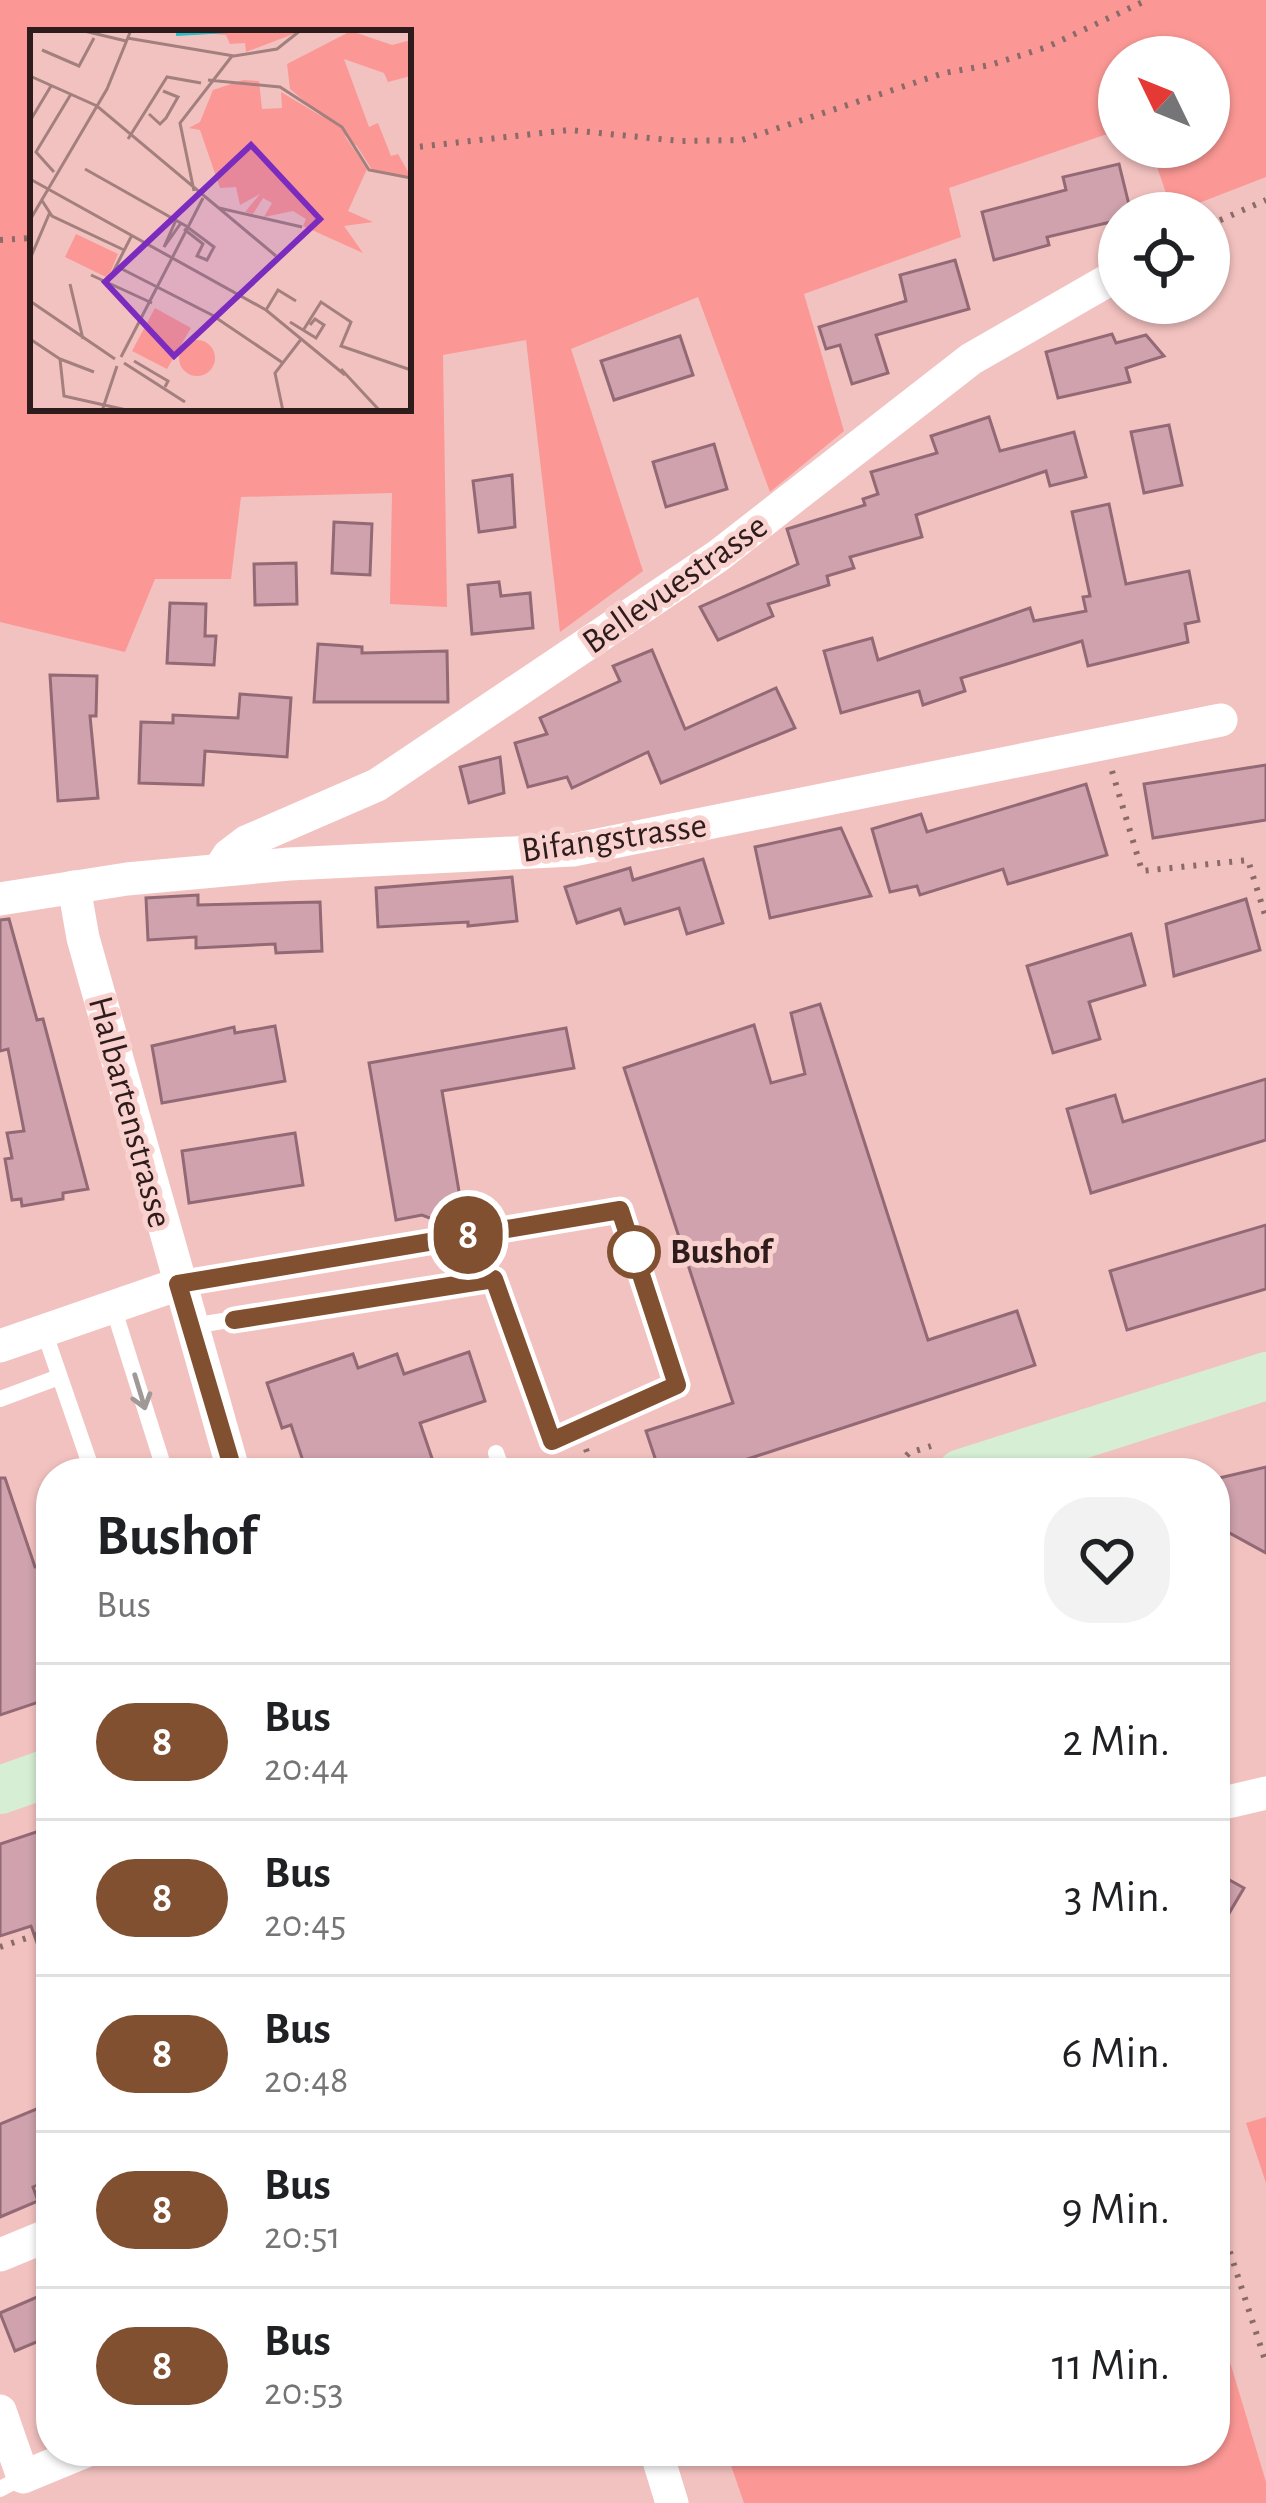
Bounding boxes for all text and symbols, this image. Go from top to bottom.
inset map [30,30,411,411]
north arrow [1098,36,1230,168]
map controls [1098,36,1230,324]
button: locate [1098,192,1230,324]
street label: Bellevuestrasse [576,507,774,661]
street label: Bifangstrasse [519,807,709,869]
street label: Halbartenstrasse [82,992,178,1232]
line badge: 8 [429,1196,507,1274]
text: 8 [458,1214,478,1256]
marker: Bushof [609,1227,659,1277]
place label: Bushof [670,1234,775,1270]
one-way arrow [130,1372,152,1410]
button: heart [1044,1497,1170,1623]
text: Bushof [96,1508,257,1565]
text: Bus [96,1586,151,1625]
text: Bus [264,1695,331,1740]
text: 2 Min. [1062,1719,1170,1764]
text: 8 [152,1721,172,1763]
text: 20:44 [264,1749,349,1788]
text: Bus [264,1851,331,1896]
text: 3 Min. [1064,1875,1170,1920]
text: 8 [152,1877,172,1919]
text: 20:45 [264,1905,346,1944]
text: Bus [264,2007,331,2052]
text: 6 Min. [1062,2031,1170,2076]
text: 8 [152,2033,172,2075]
text: 20:48 [264,2061,349,2100]
text: Bus [264,2163,331,2208]
text: 9 Min. [1062,2187,1170,2232]
text: 8 [152,2189,172,2231]
text: 20:51 [264,2217,341,2256]
text: Bus [264,2319,331,2364]
text: 11 Min. [1052,2343,1170,2388]
text: 8 [152,2345,172,2387]
text: 20:53 [264,2373,344,2412]

